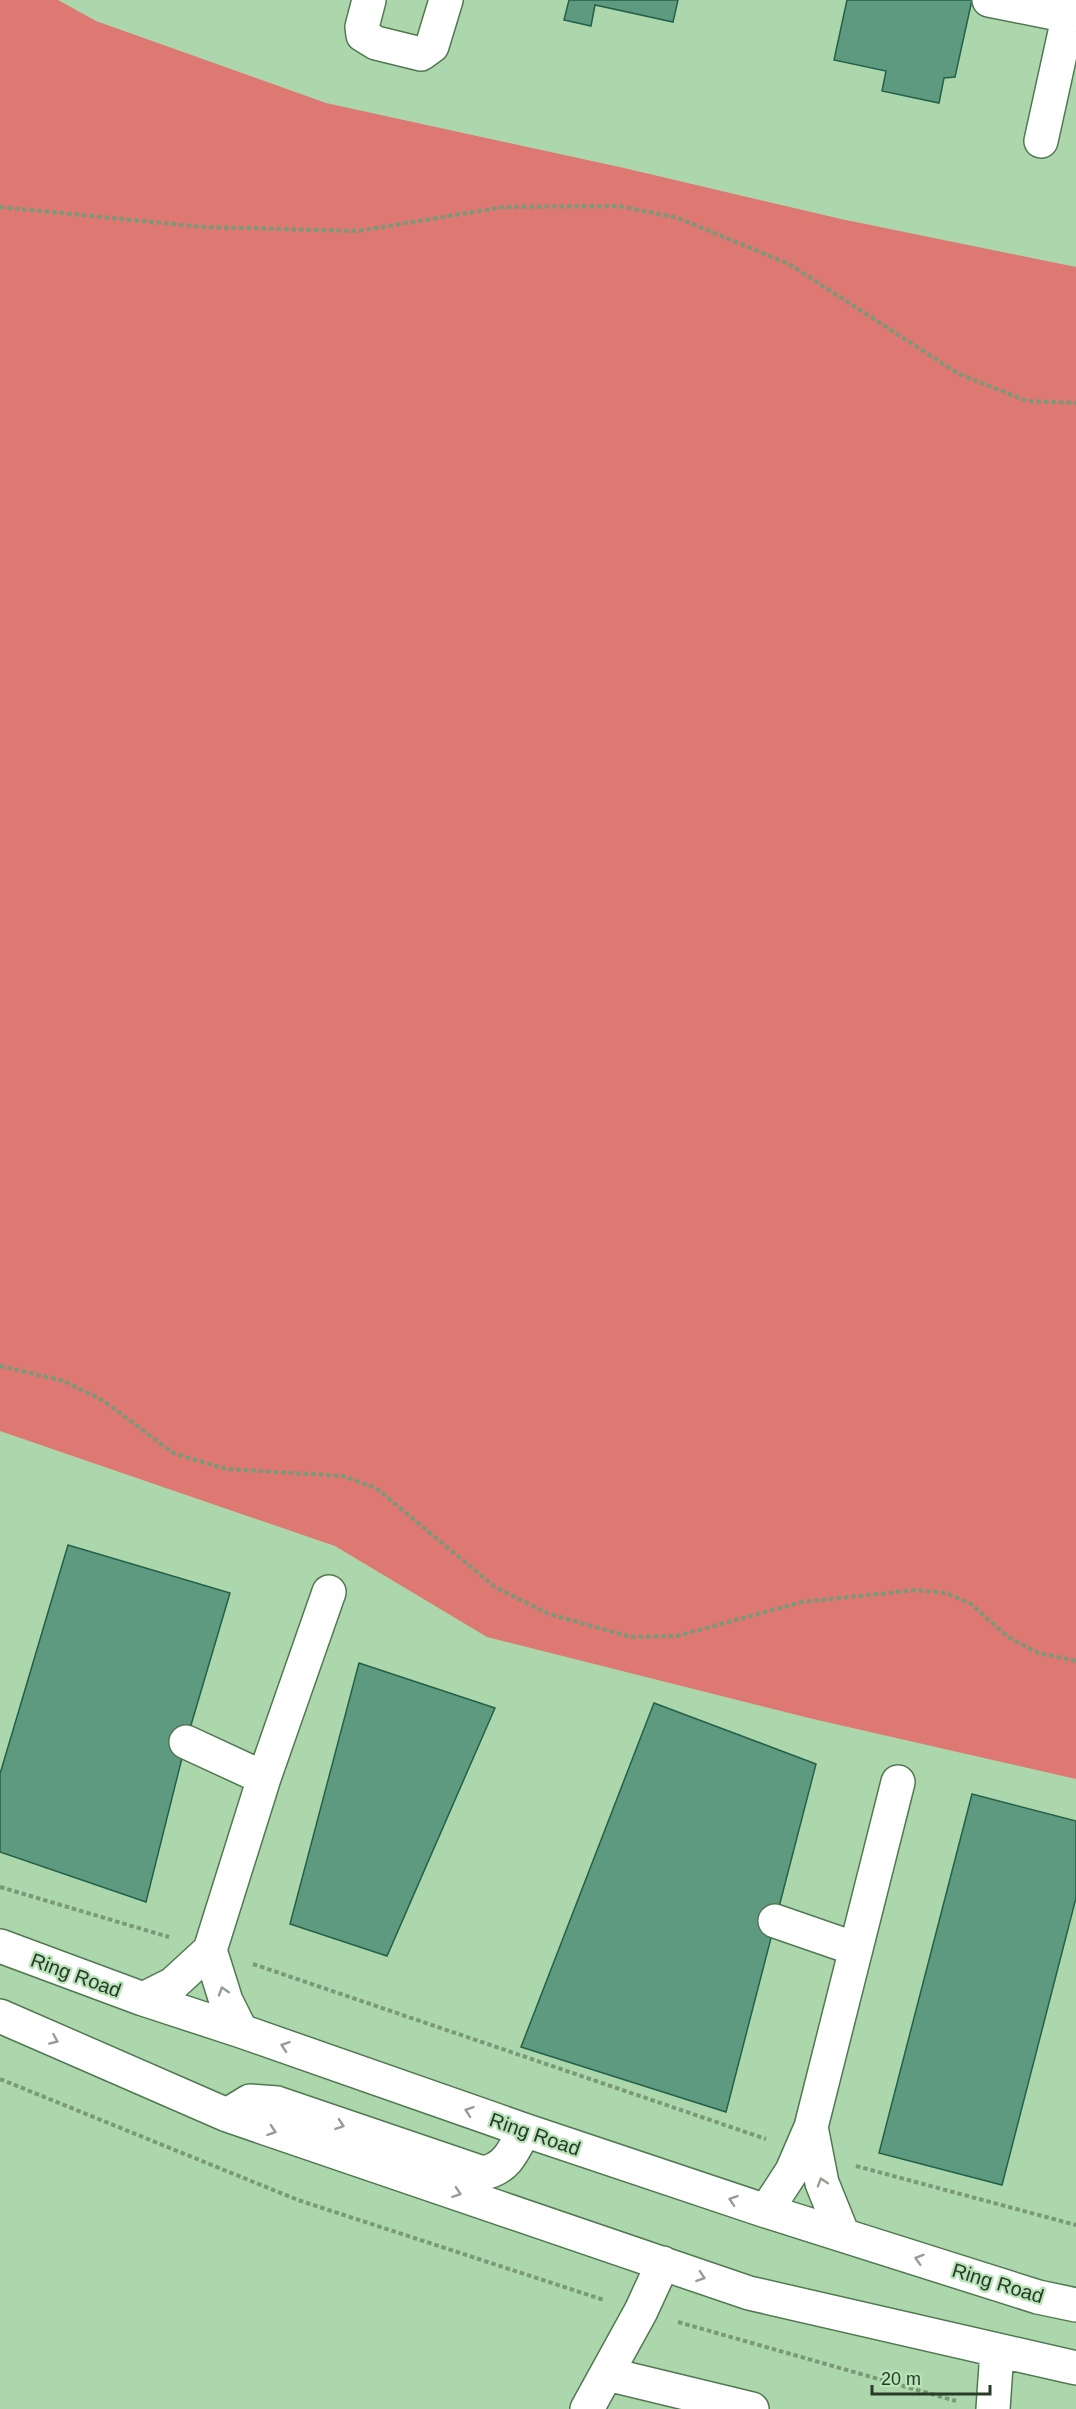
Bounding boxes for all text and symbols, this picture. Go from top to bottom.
street label: Ring Road [28,1949,124,2001]
one-way arrow [218,1986,230,1997]
one-way arrow [47,2032,58,2044]
one-way arrow [280,2041,291,2054]
one-way arrow [464,2105,475,2118]
street label: Ring Road [487,2108,583,2160]
one-way arrow [334,2117,345,2130]
one-way arrow [266,2123,277,2136]
one-way arrow [817,2178,829,2188]
one-way arrow [451,2186,462,2199]
one-way arrow [728,2195,739,2208]
one-way arrow [914,2254,925,2266]
street label: Ring Road [950,2259,1046,2307]
one-way arrow [695,2269,706,2282]
scale bar [872,2358,990,2396]
text: 20 m [881,2369,921,2389]

